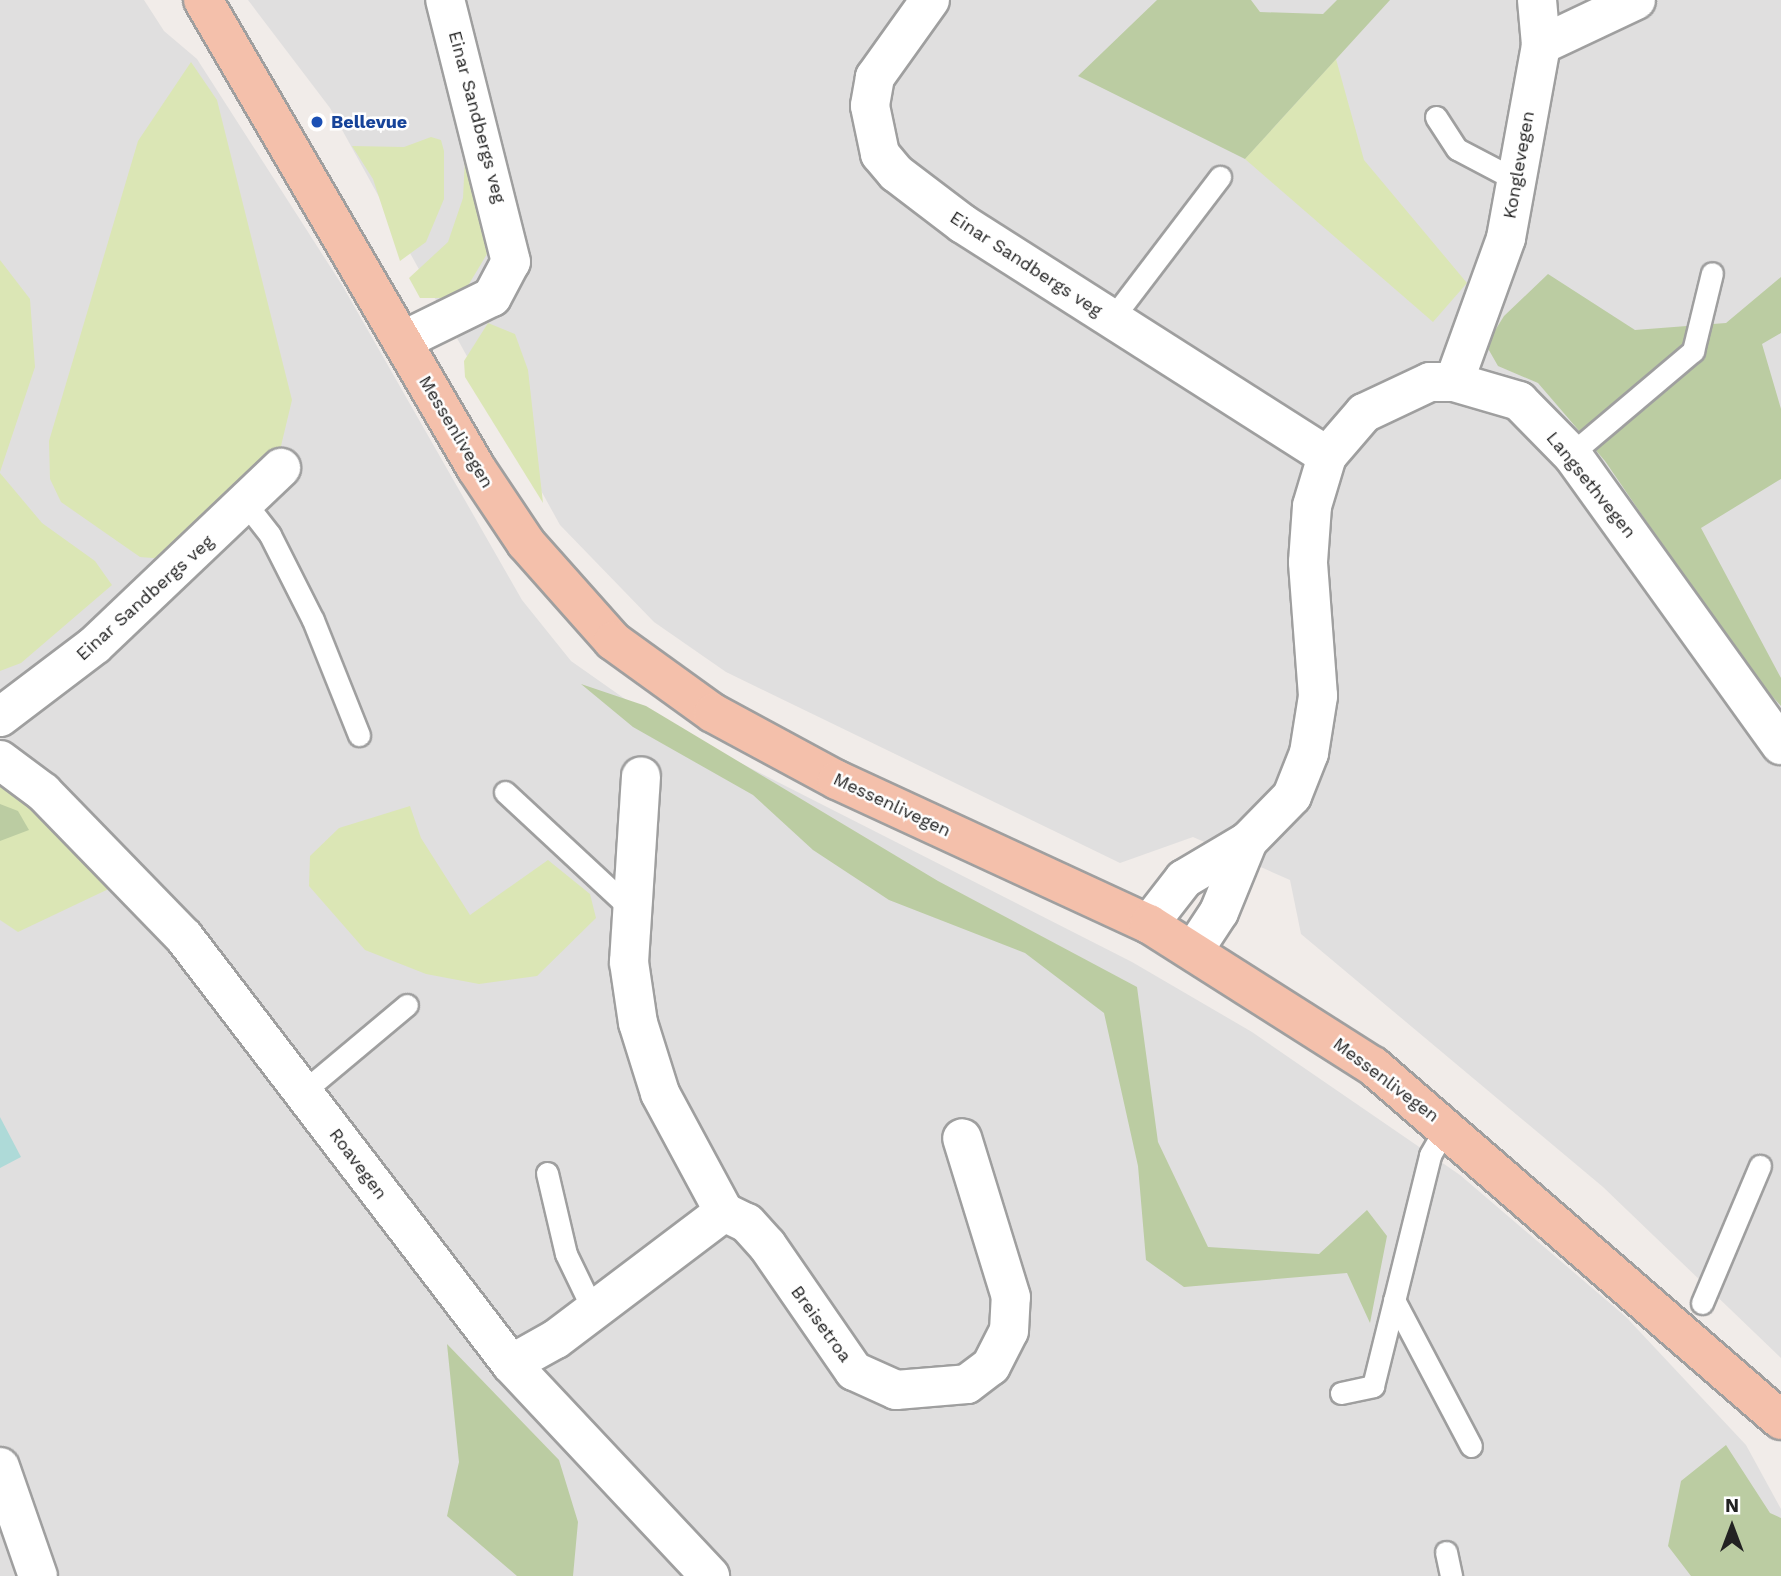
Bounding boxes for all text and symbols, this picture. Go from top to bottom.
street label: Einar Sandbergs veg [444,28,510,206]
street label: Konglevegen [1499,109,1539,221]
place label: Bellevue [331,111,407,133]
marker: Bellevue [309,114,325,130]
street label: Einar Sandbergs veg [945,206,1107,322]
street label: Messenlivegen [414,372,498,492]
street label: Langsethvegen [1542,427,1640,543]
street label: Einar Sandbergs veg [72,530,218,666]
street label: Messenlivegen [830,768,954,842]
street label: Messenlivegen [1329,1033,1443,1127]
street label: Roavegen [324,1124,392,1204]
street label: Breisetroa [786,1282,856,1366]
north arrow [1697,1492,1767,1562]
text: N [1725,1494,1739,1517]

